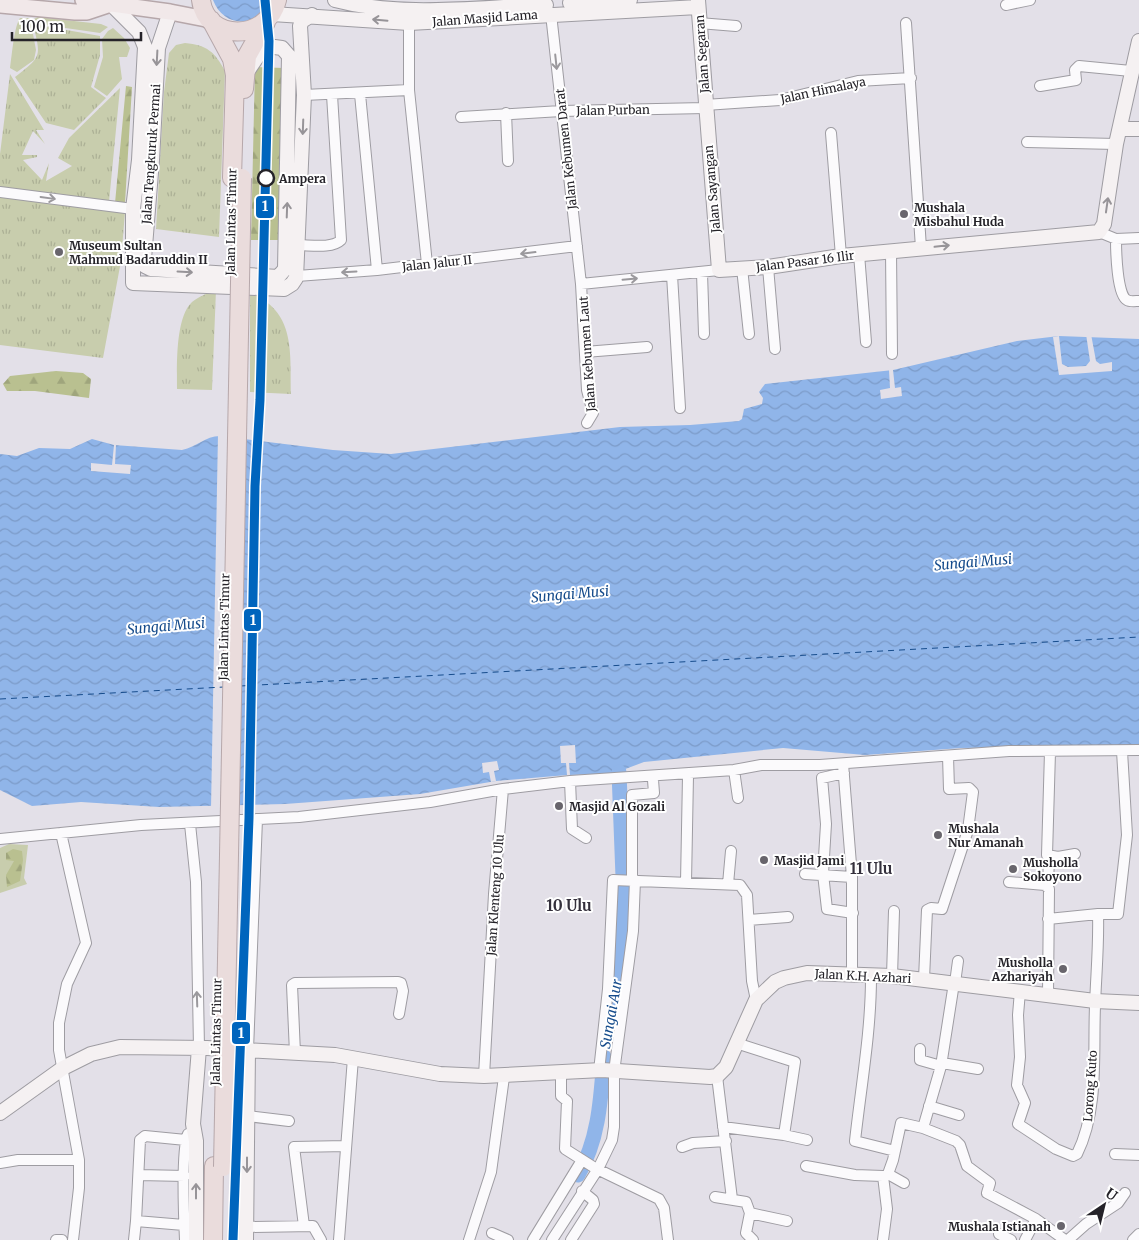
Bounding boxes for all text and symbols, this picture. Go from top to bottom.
street label: Jalan Masjid Lama [431,7,539,29]
scale bar [12,10,141,42]
street label: Jalan Segaran [692,14,712,95]
one-way arrow [373,16,389,25]
text: 100 m [20,17,64,36]
one-way arrow [153,50,162,66]
one-way arrow [551,54,561,70]
street label: Jalan Himalaya [778,74,868,107]
street label: Jalan Tengkuruk Permai [139,83,163,226]
street label: Jalan Kebumen Darat [552,87,580,211]
street label: Jalan Purban [575,102,650,118]
one-way arrow [298,119,307,135]
street label: Jalan Sayangan [701,145,723,234]
street label: Jalan Lintas Timur [223,168,239,277]
marker: Ampera [257,169,275,187]
place label: Ampera [278,171,326,186]
one-way arrow [40,193,56,203]
line badge: 1 [255,195,275,219]
text: 1 [262,197,269,215]
one-way arrow [1102,198,1112,214]
place label: Mushala Misbahul Huda [914,200,1004,229]
one-way arrow [282,202,291,218]
marker: Mushala Misbahul Huda [898,208,910,220]
place label: Museum Sultan Mahmud Badaruddin II [69,238,208,267]
one-way arrow [933,241,949,251]
marker: Museum Sultan Mahmud Badaruddin II [53,246,65,258]
street label: Jalan Pasar 16 Ilir [754,247,856,275]
one-way arrow [521,248,537,258]
street label: Jalan Jalur II [400,252,473,274]
one-way arrow [342,267,358,276]
one-way arrow [177,268,193,277]
one-way arrow [622,274,638,284]
street label: Jalan Kebumen Laut [575,295,599,413]
water label: Sungai Musi [933,550,1013,574]
street label: Jalan Lintas Timur [216,573,232,682]
water label: Sungai Musi [530,582,610,606]
line badge: 1 [243,608,262,632]
text: 1 [250,611,257,629]
water label: Sungai Musi [126,614,206,638]
place label: Masjid Al Gozali [569,799,665,814]
marker: Masjid Al Gozali [553,800,565,812]
place label: Mushala Nur Amanah [948,821,1023,850]
marker: Mushala Nur Amanah [932,829,944,841]
street label: Jalan Klenteng 10 Ulu [483,833,507,957]
place label: Masjid Jami [774,853,844,868]
marker: Masjid Jami [758,854,770,866]
place label: Musholla Sokoyono [1023,855,1082,884]
district label: 11 Ulu [850,859,893,878]
marker: Musholla Sokoyono [1007,863,1019,875]
district label: 10 Ulu [546,896,592,915]
place label: Musholla Azhariyah [991,955,1053,984]
marker: Musholla Azhariyah [1057,963,1069,975]
street label: Jalan K.H. Azhari [813,966,912,986]
street label: Jalan Lintas Timur [208,978,224,1087]
water label: Sungai Aur [596,978,626,1050]
one-way arrow [193,992,202,1008]
line badge: 1 [231,1021,251,1045]
text: 1 [238,1024,245,1042]
street label: Lorong Kuto [1080,1050,1100,1122]
one-way arrow [242,1156,252,1173]
north arrow [1079,1180,1129,1230]
one-way arrow [191,1184,201,1200]
text: U [1102,1184,1121,1205]
place label: Mushala Istianah [948,1219,1051,1234]
marker: Mushala Istianah [1055,1220,1067,1232]

